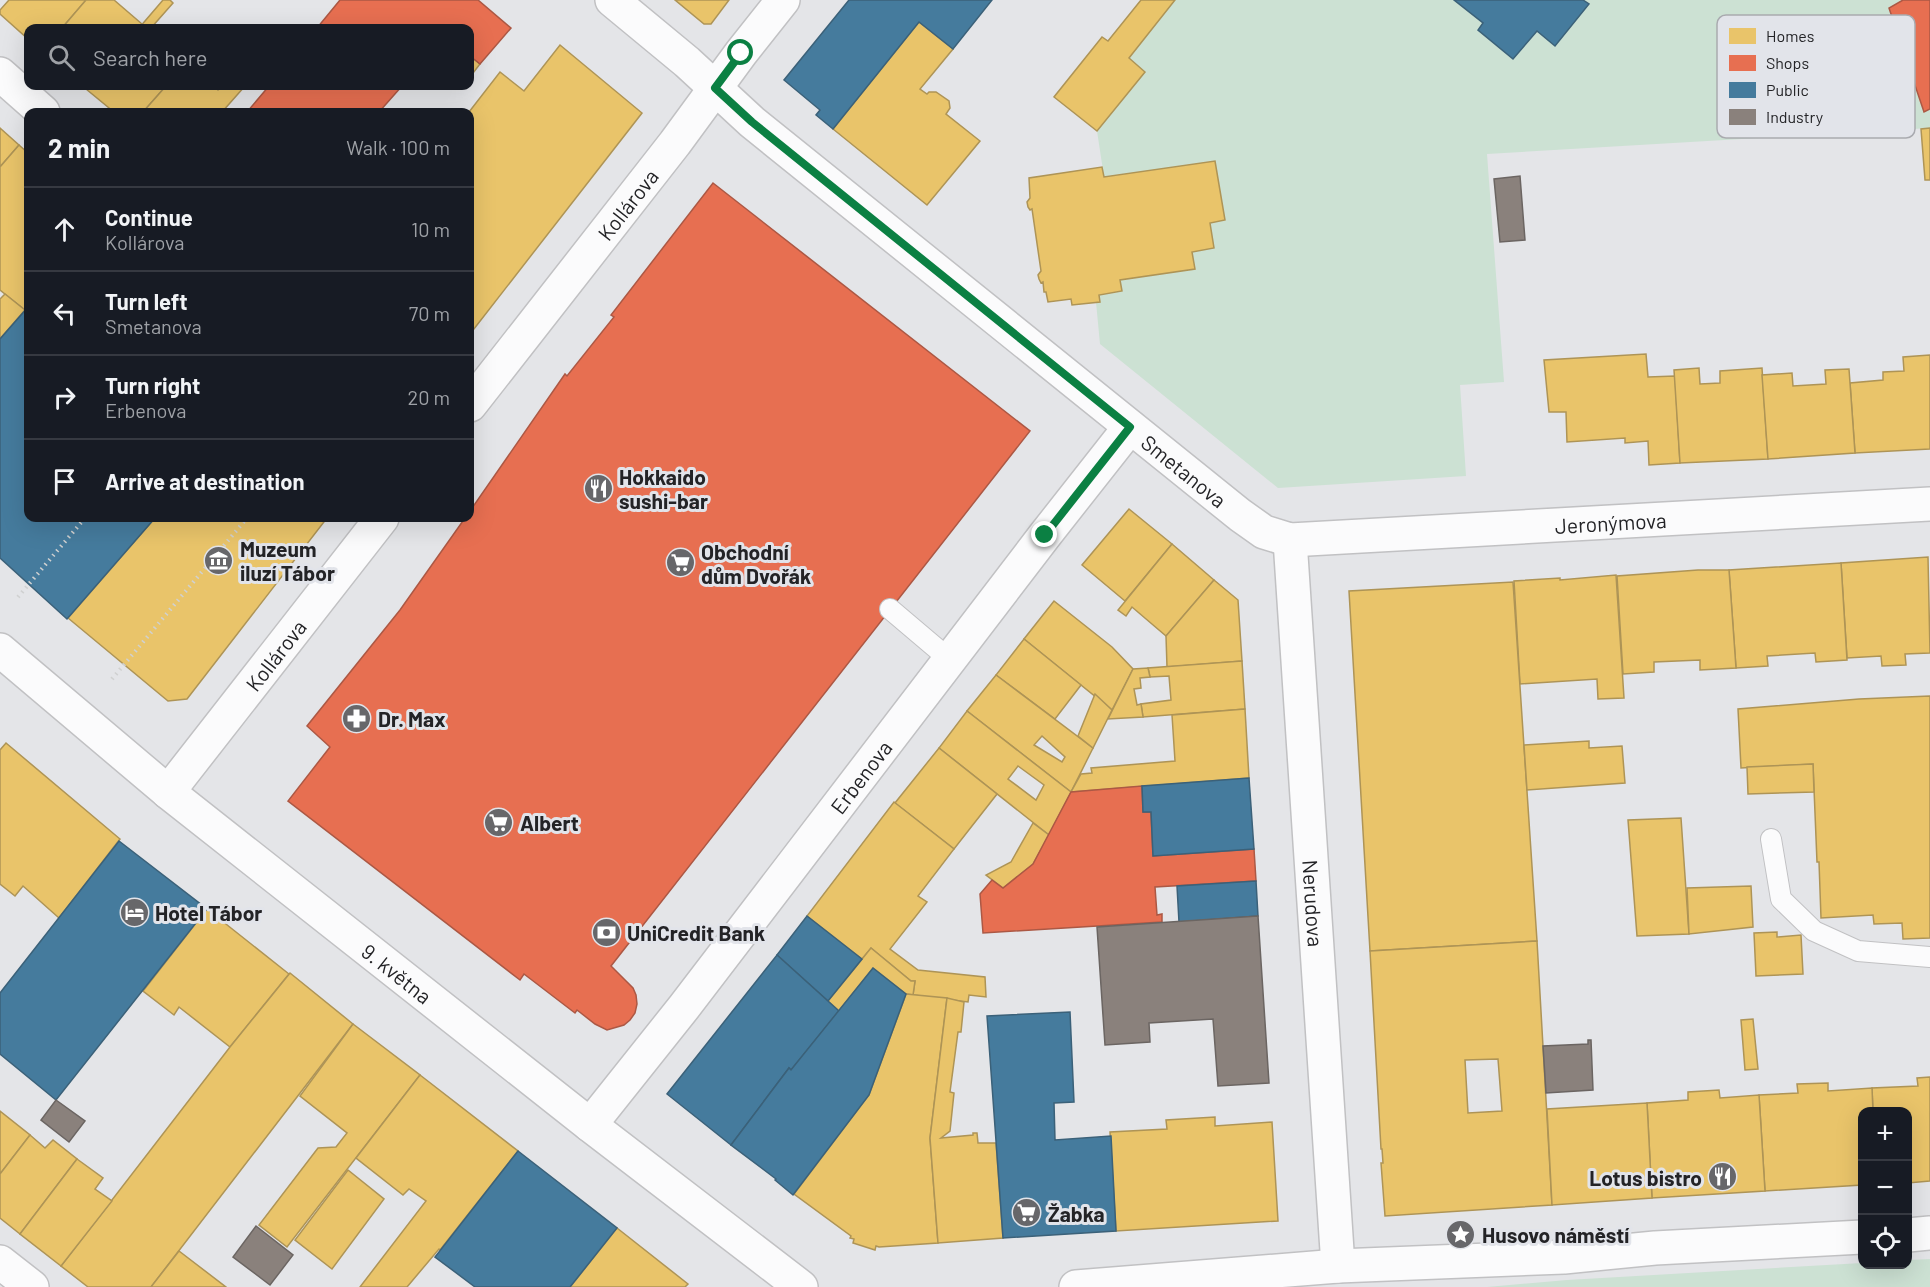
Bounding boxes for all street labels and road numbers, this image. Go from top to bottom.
street label: Kollárova [592,164,663,245]
street label: Smetanova [1137,429,1232,512]
street label: Jeronýmova [1554,506,1667,538]
street label: Kollárova [240,614,311,695]
street label: Erbenova [824,735,896,818]
street label: Nerudova [1299,859,1329,948]
street label: 9. května [357,938,437,1008]

